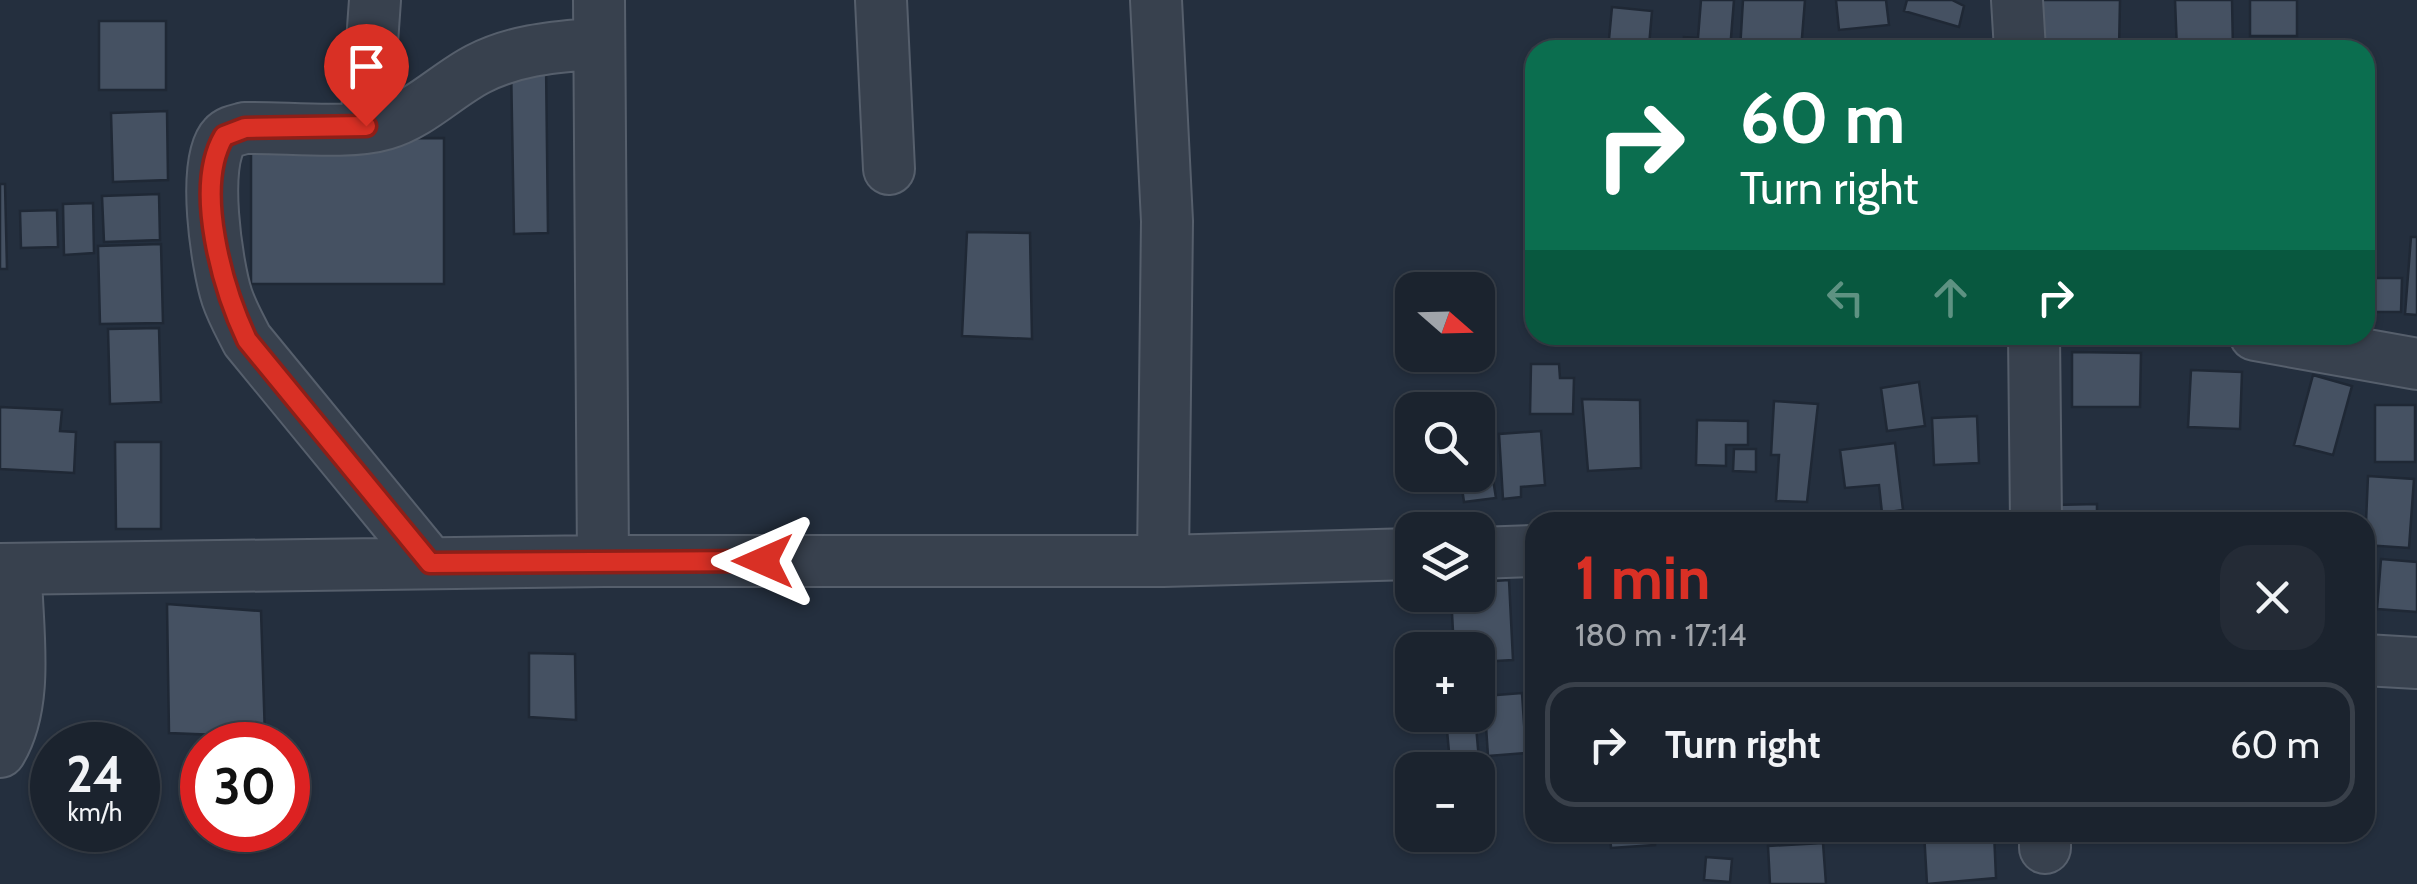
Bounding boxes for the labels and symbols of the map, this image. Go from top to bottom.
pin [324,24,409,127]
north arrow [1395,272,1495,372]
position arrow [711,509,815,613]
speed limit sign: 30 [180,722,310,852]

